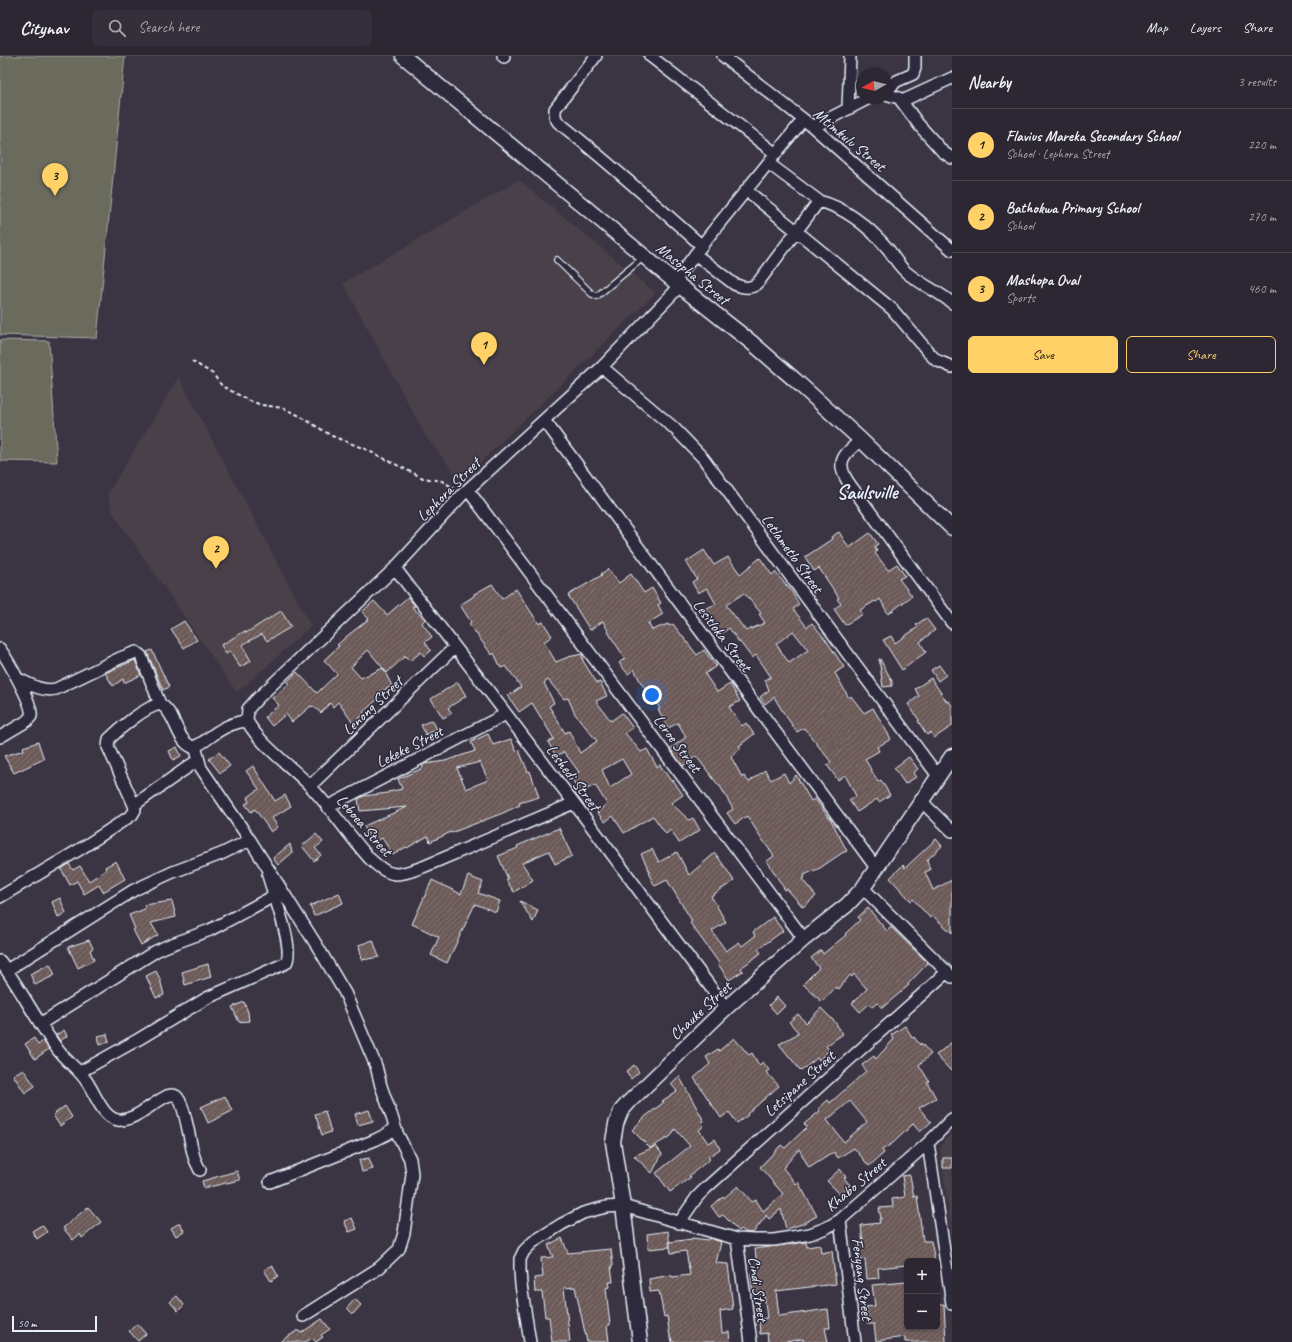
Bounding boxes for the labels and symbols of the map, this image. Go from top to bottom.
north arrow [856,68,892,104]
street label: Mtimkulu Street [809,104,891,177]
pin: 3 [42,163,68,196]
street label: Masopha Street [652,238,735,311]
pin: 1 [471,332,497,365]
street label: Lephora Street [413,452,487,526]
district label: Saulsville [837,480,900,505]
street label: Letlametlo Street [757,510,829,598]
pin: 2 [203,536,229,569]
street label: Lesitloka Street [689,595,757,677]
street label: Lenong Street [338,670,409,739]
your location [642,685,662,705]
street label: Leroe Street [649,711,706,778]
street label: Lekeke Street [373,721,448,772]
street label: Leshedi Street [542,740,606,817]
street label: Leboea Street [332,791,398,862]
street label: Chauke Street [666,976,737,1044]
street label: Letsipane Street [760,1045,841,1121]
street label: Khabo Street [821,1152,892,1216]
street label: Fenyang Street [847,1237,877,1323]
street label: Cindi Street [744,1255,773,1325]
scale bar [12,1314,97,1333]

